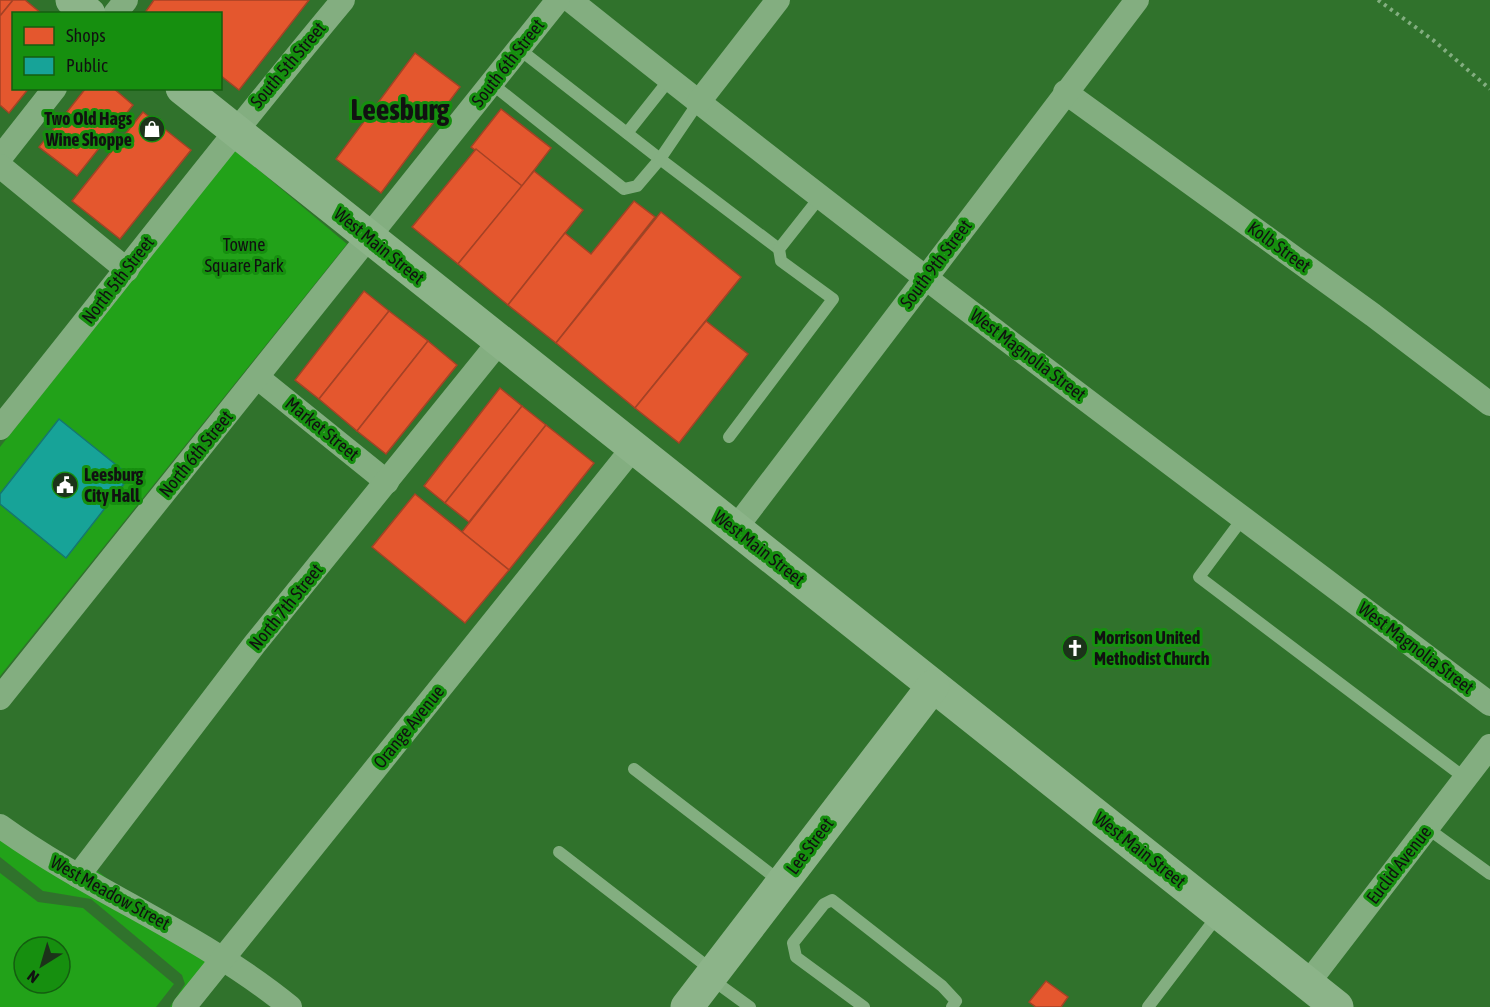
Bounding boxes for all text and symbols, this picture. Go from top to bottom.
legend [12,12,222,90]
street label: South 6th Street [467,15,548,111]
street label: South 5th Street [246,18,330,112]
text: Shops [66,25,106,46]
text: Public [66,55,108,76]
district label: Leesburg [351,92,450,126]
place label: Two Old Hags Wine Shoppe [44,108,133,150]
shop icon: Two Old Hags Wine Shoppe [137,114,167,144]
street label: West Main Street [330,203,429,288]
street label: South 9th Street [895,215,976,312]
street label: Kolb Street [1244,217,1315,276]
street label: North 5th Street [77,232,158,327]
park label: Towne Square Park [204,234,284,276]
street label: West Magnolia Street [966,304,1090,405]
street label: Market Street [281,393,363,465]
street label: North 6th Street [154,406,237,501]
place label: Leesburg City Hall [84,464,144,506]
public building icon: Leesburg City Hall [50,470,80,500]
street label: West Main Street [710,505,809,590]
street label: North 7th Street [244,559,327,654]
street label: West Magnolia Street [1354,597,1478,698]
place label: Morrison United Methodist Church [1094,627,1210,669]
church icon: Morrison United Methodist Church [1060,633,1090,663]
street label: Orange Avenue [369,681,448,772]
street label: West Main Street [1091,807,1190,892]
street label: Lee Street [782,813,838,878]
street label: Euclid Avenue [1362,822,1435,908]
street label: West Meadow Street [47,851,173,934]
north arrow [12,935,72,995]
text: N [24,967,42,987]

